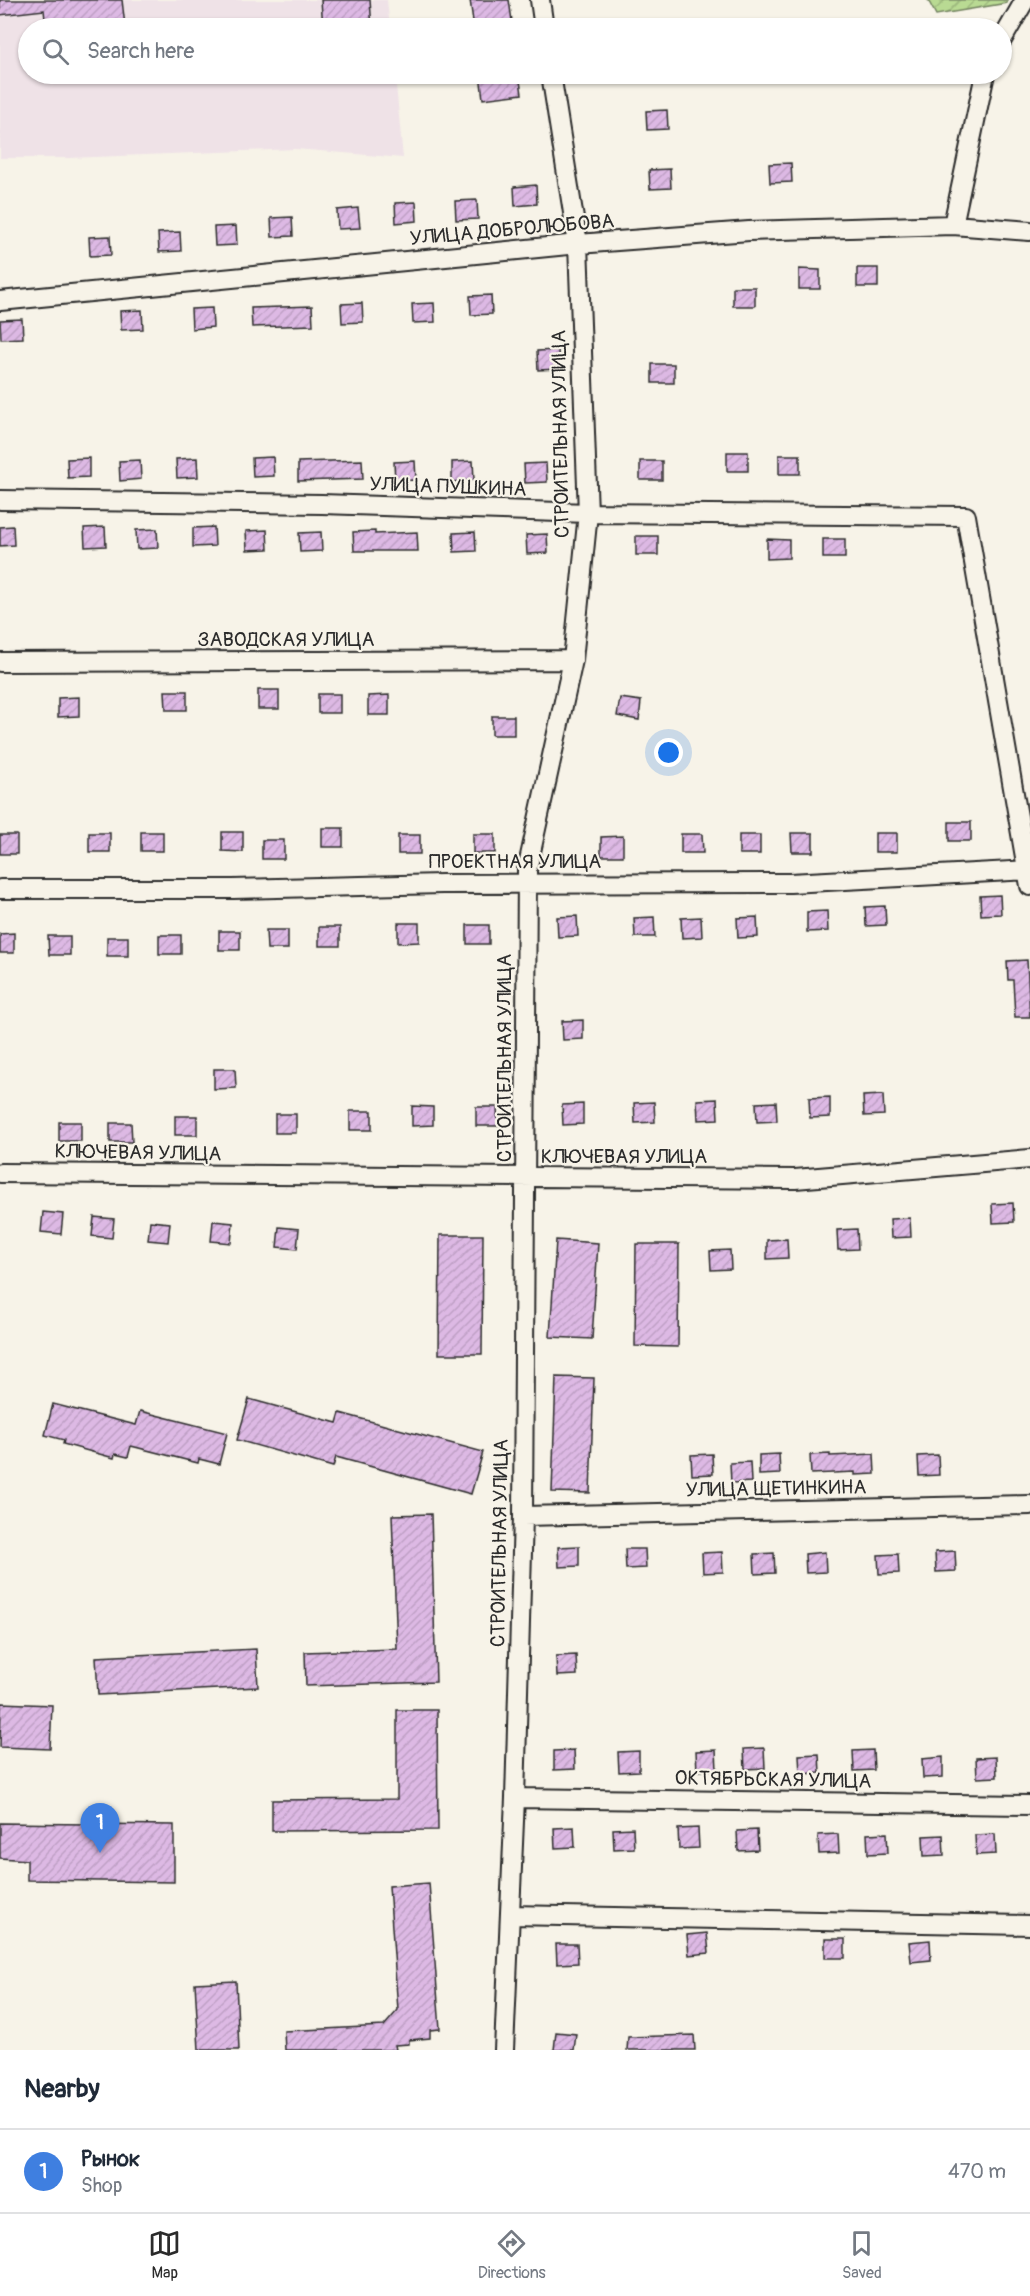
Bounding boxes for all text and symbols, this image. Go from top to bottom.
search box [18,18,1012,84]
icon: search [39,35,72,68]
text: Search here [87,37,194,65]
street label: УЛИЦА ДОБРОЛЮБОВА [409,208,615,251]
street label: СТРОИТЕЛЬНАЯ УЛИЦА [546,330,575,538]
street label: УЛИЦА ПУШКИНА [369,471,527,502]
street label: ЗАВОДСКАЯ УЛИЦА [198,627,374,652]
your location [654,738,683,767]
street label: ПРОЕКТНАЯ УЛИЦА [429,849,601,874]
street label: СТРОИТЕЛЬНАЯ УЛИЦА [492,954,517,1162]
street label: КЛЮЧЕВАЯ УЛИЦА [55,1139,221,1166]
street label: КЛЮЧЕВАЯ УЛИЦА [541,1144,707,1169]
street label: СТРОИТЕЛЬНАЯ УЛИЦА [485,1439,514,1647]
street label: УЛИЦА ЩЕТИНКИНА [685,1474,867,1503]
street label: ОКТЯБРЬСКАЯ УЛИЦА [674,1765,872,1794]
pin: 1 [80,1804,120,1853]
text: Nearby [24,2073,100,2105]
text: Рынок [81,2145,140,2173]
text: 1 [40,2159,47,2184]
text: 470 m [948,2159,1006,2184]
text: Shop [81,2173,122,2198]
tab: Map [148,2227,181,2283]
tab: Directions [478,2227,546,2283]
tab: Saved [842,2227,882,2283]

